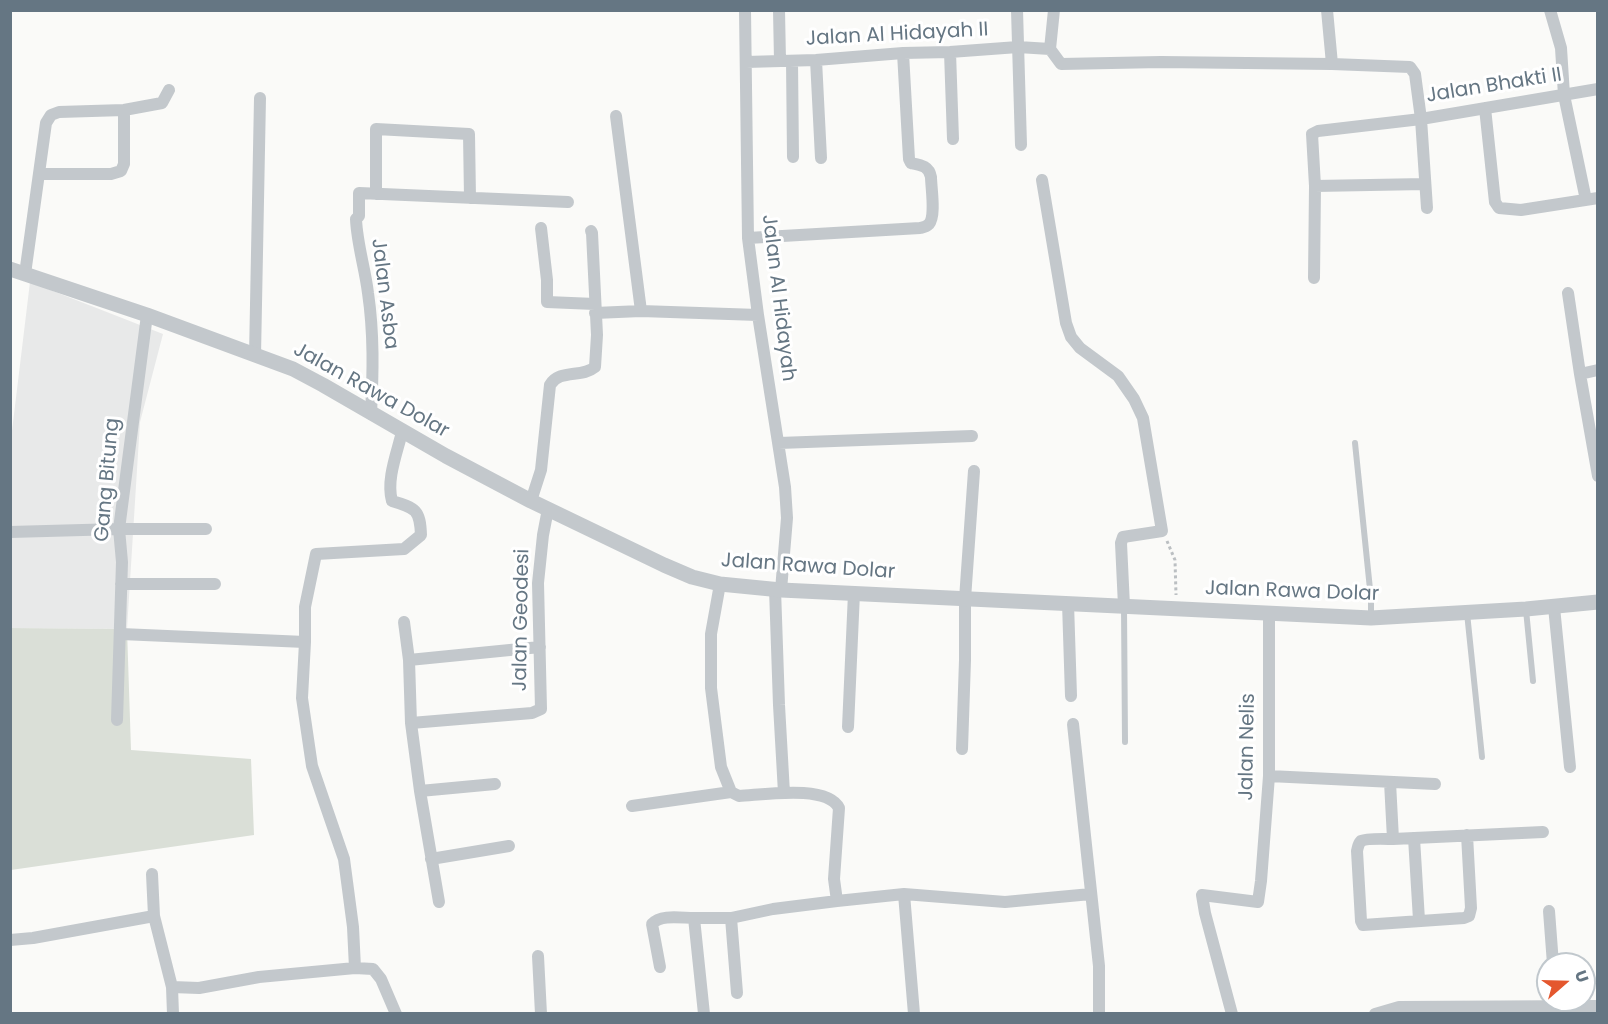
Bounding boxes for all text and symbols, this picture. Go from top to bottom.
street label: Jalan Al Hidayah II [805,18,989,52]
street label: Jalan Bhakti II [1424,63,1564,109]
street label: Jalan Al Hidayah [756,213,800,383]
street label: Jalan Asba [365,237,403,351]
street label: Jalan Rawa Dolar [289,338,453,444]
street label: Gang Bitung [91,417,125,543]
street label: Jalan Geodesi [509,548,535,692]
street label: Jalan Rawa Dolar [720,549,896,585]
street label: Jalan Rawa Dolar [1204,577,1380,607]
street label: Jalan Nelis [1235,693,1261,801]
north arrow [1536,952,1596,1012]
text: U [1569,967,1594,986]

